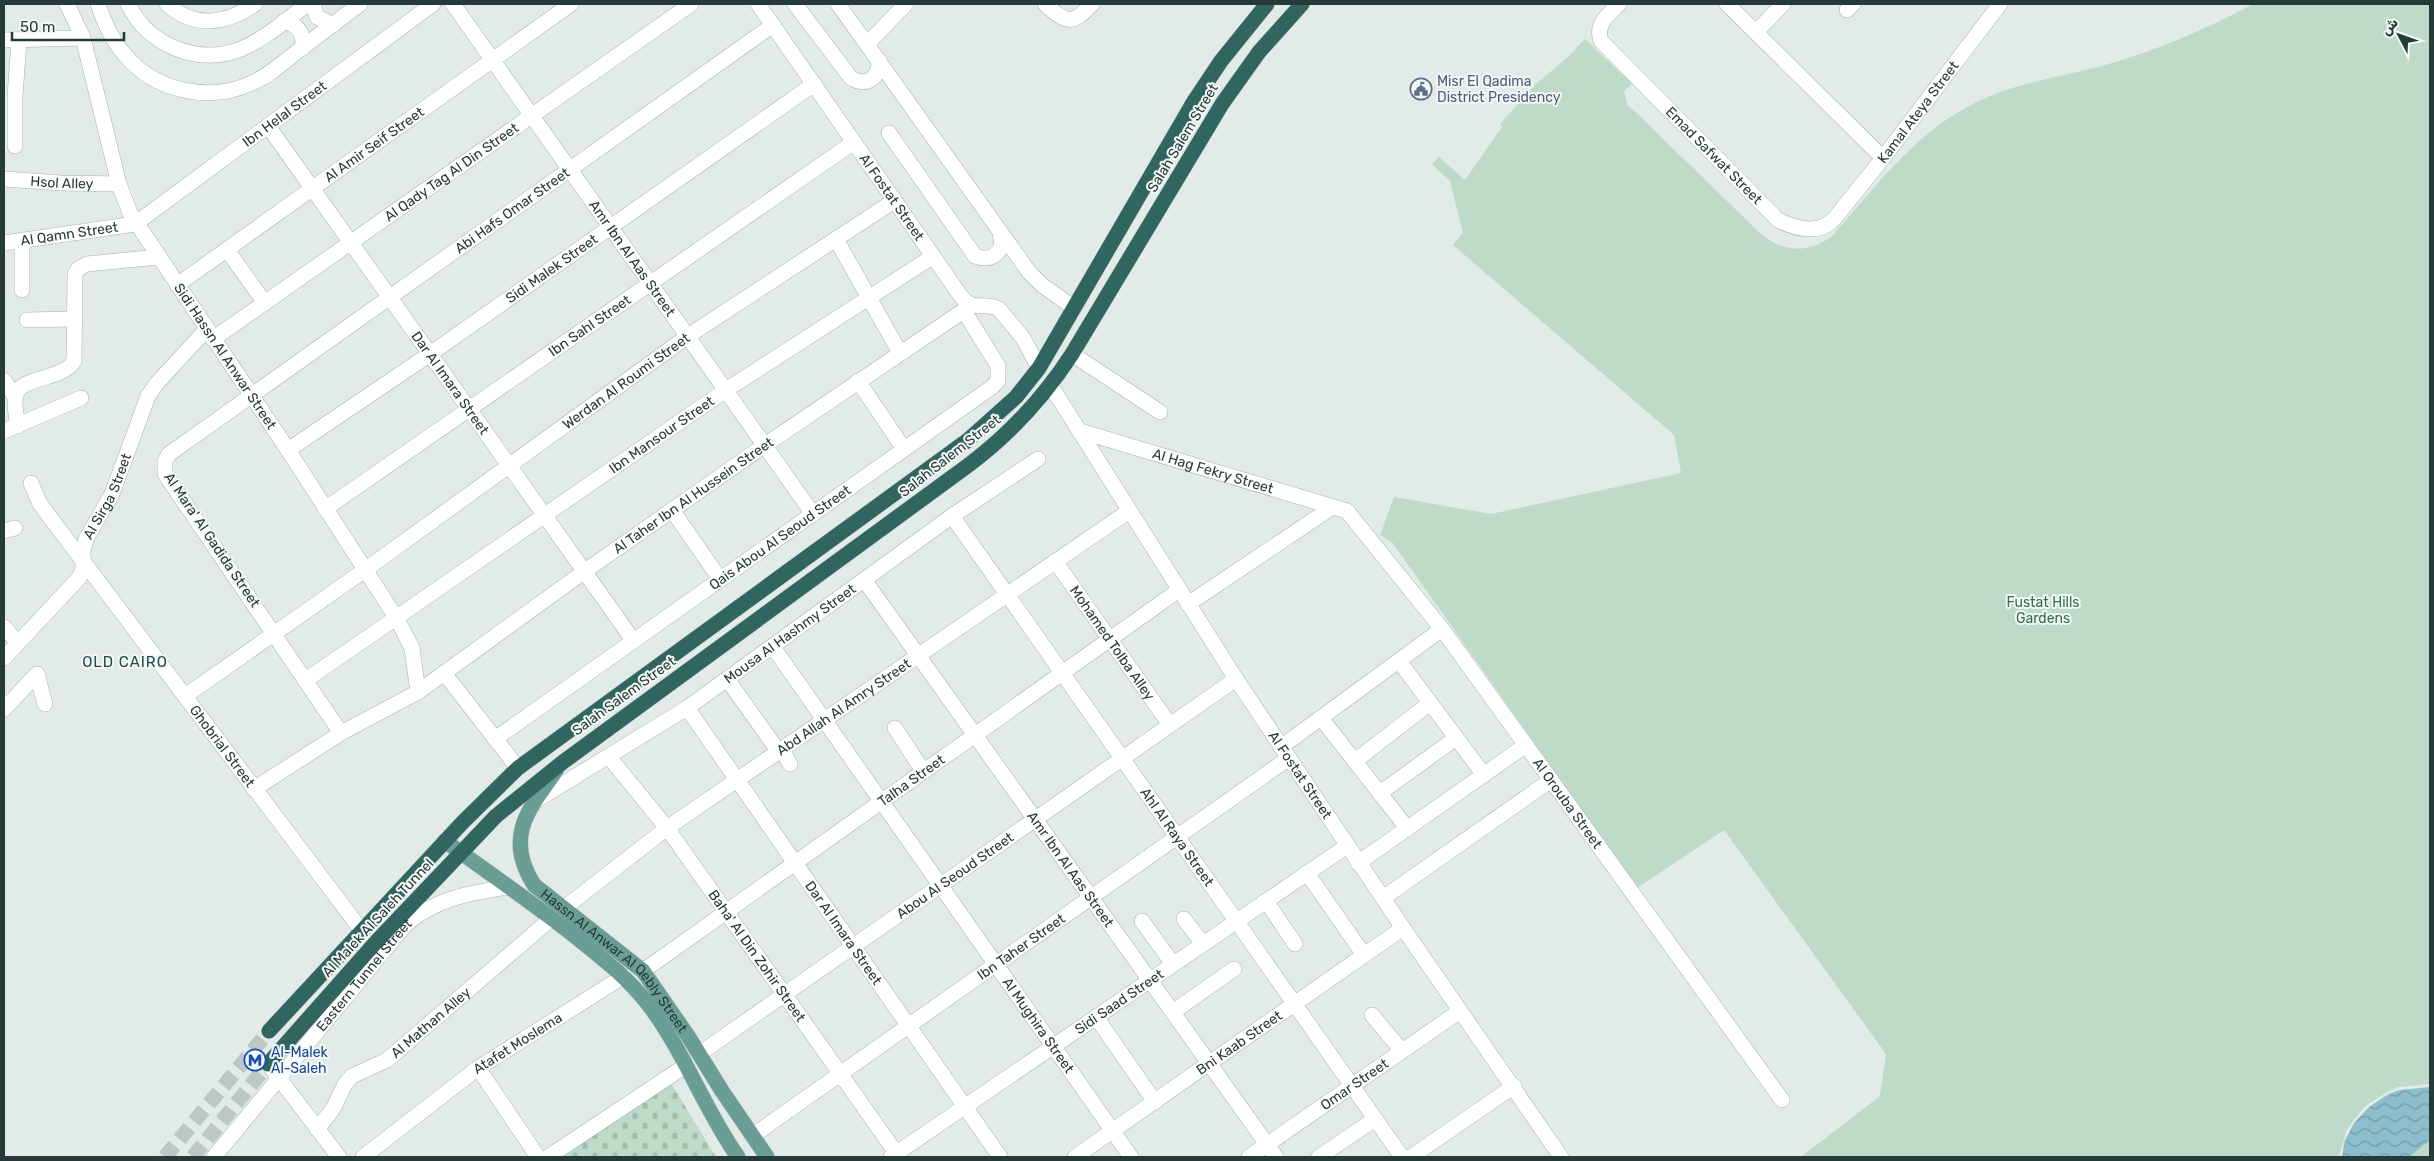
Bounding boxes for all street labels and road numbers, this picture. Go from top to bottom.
street label: Kamal Ateya Street [1874,57,1962,167]
street label: Ibn Helal Street [239,77,330,150]
street label: Salah Salem Street [1144,80,1222,195]
street label: Al Amir Seif Street [321,103,428,186]
street label: Emad Safwat Street [1662,103,1766,208]
street label: Al Qady Tag Al Din Street [381,119,522,225]
street label: Al Fostat Street [856,150,928,244]
street label: Abi Hafs Omar Street [451,163,573,257]
street label: Hsol Alley [30,172,94,192]
street label: Amr Ibn Al Aas Street [586,197,679,320]
street label: Al Qamn Street [19,218,120,249]
street label: Sidi Malek Street [502,230,601,307]
street label: Sidi Hassn Al Anwar Street [171,280,281,433]
street label: Ibn Sahl Street [545,291,634,360]
street label: Dar Al Imara Street [408,328,493,438]
street label: Werdan Al Roumi Street [559,329,693,433]
street label: Ibn Mansour Street [606,392,718,477]
street label: Salah Salem Street [896,411,1004,501]
street label: Al Taher Ibn Al Hussein Street [610,433,777,557]
street label: Al Hag Fekry Street [1151,445,1276,497]
street label: Al Sirga Street [79,450,135,542]
street label: Al Mara' Al Gadida Street [161,469,264,611]
street label: Qais Abou Al Seoud Street [706,481,854,593]
street label: Mousa Al Hashmy Street [720,580,859,687]
street label: Mohamed Tolba Alley [1066,582,1159,704]
street label: Salah Salem Street [569,653,679,739]
street label: Abd Allah Al Amry Street [773,655,914,759]
street label: Ghobrial Street [186,702,259,791]
street label: Al Fostat Street [1265,728,1336,822]
street label: Talha Street [874,751,948,810]
street label: Al Orouba Street [1529,755,1606,852]
street label: Ahl Al Raya Street [1137,784,1218,890]
street label: Amr Ibn Al Aas Street [1024,808,1118,931]
street label: Abou Al Seoud Street [893,828,1017,922]
street label: Al Malek Al Saleh Tunnel [319,855,437,981]
street label: Dar Al Imara Street [802,878,886,988]
street label: Hassn Al Anwar Al Qebly Street [537,885,692,1036]
street label: Baha' Al Din Zohir Street [705,887,810,1025]
street label: Ibn Taher Street [974,910,1069,983]
street label: Eastern Tunnel Street [313,914,415,1035]
street label: Sidi Saad Street [1071,965,1167,1038]
street label: Al Mughira Street [999,974,1078,1077]
street label: Al Mathan Alley [387,983,474,1061]
street label: Bni Kaab Street [1193,1006,1286,1078]
street label: Atafet Moslema [470,1009,565,1078]
street label: Omar Street [1317,1055,1392,1114]

